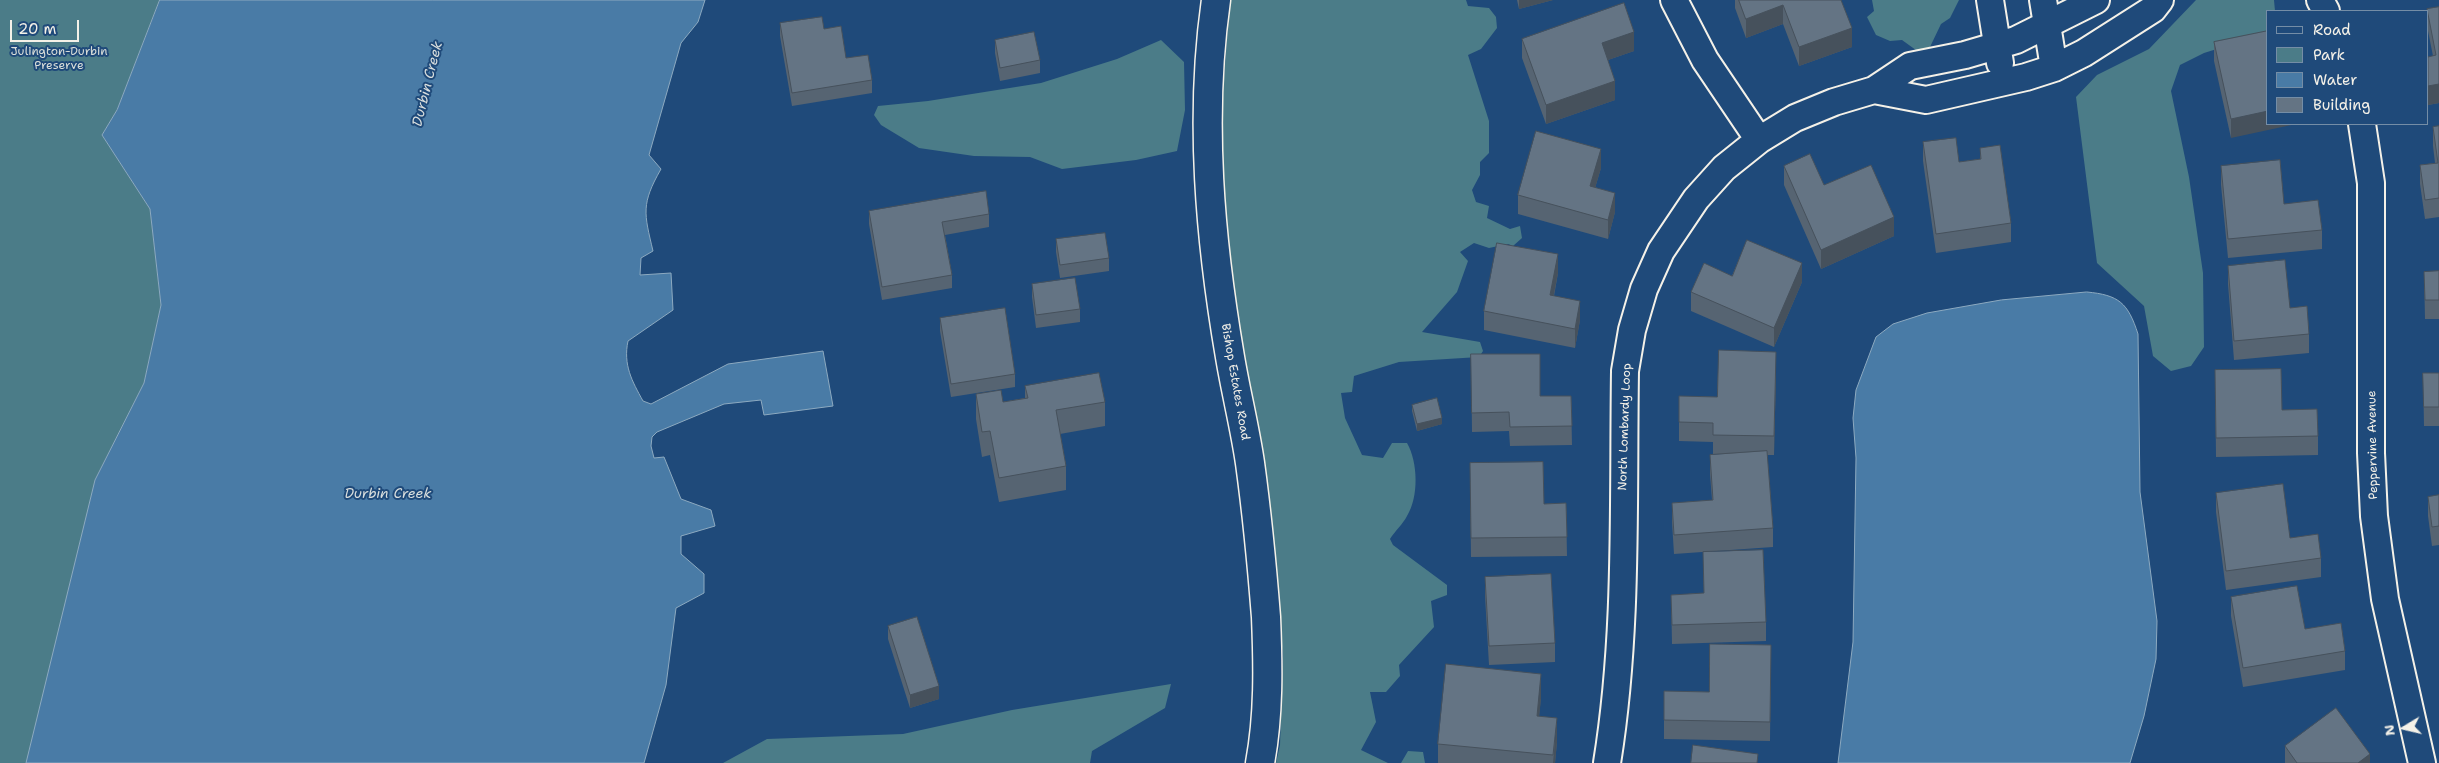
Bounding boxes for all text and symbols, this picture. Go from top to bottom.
scale bar [12,10,81,42]
legend [2266,10,2429,125]
text: 20 m [18,19,57,39]
text: Road [2313,20,2351,40]
water label: Durbin Creek [409,40,447,128]
park label: Julington-Durbin Preserve [10,45,108,73]
text: Park [2313,45,2345,65]
text: Water [2313,70,2357,90]
text: Building [2313,95,2370,115]
street label: Bishop Estates Road [1218,322,1252,442]
street label: North Lombardy Loop [1616,363,1634,491]
street label: Peppervine Avenue [2365,390,2381,500]
water label: Durbin Creek [344,486,432,502]
north arrow [2379,703,2429,753]
text: N [2379,723,2399,737]

